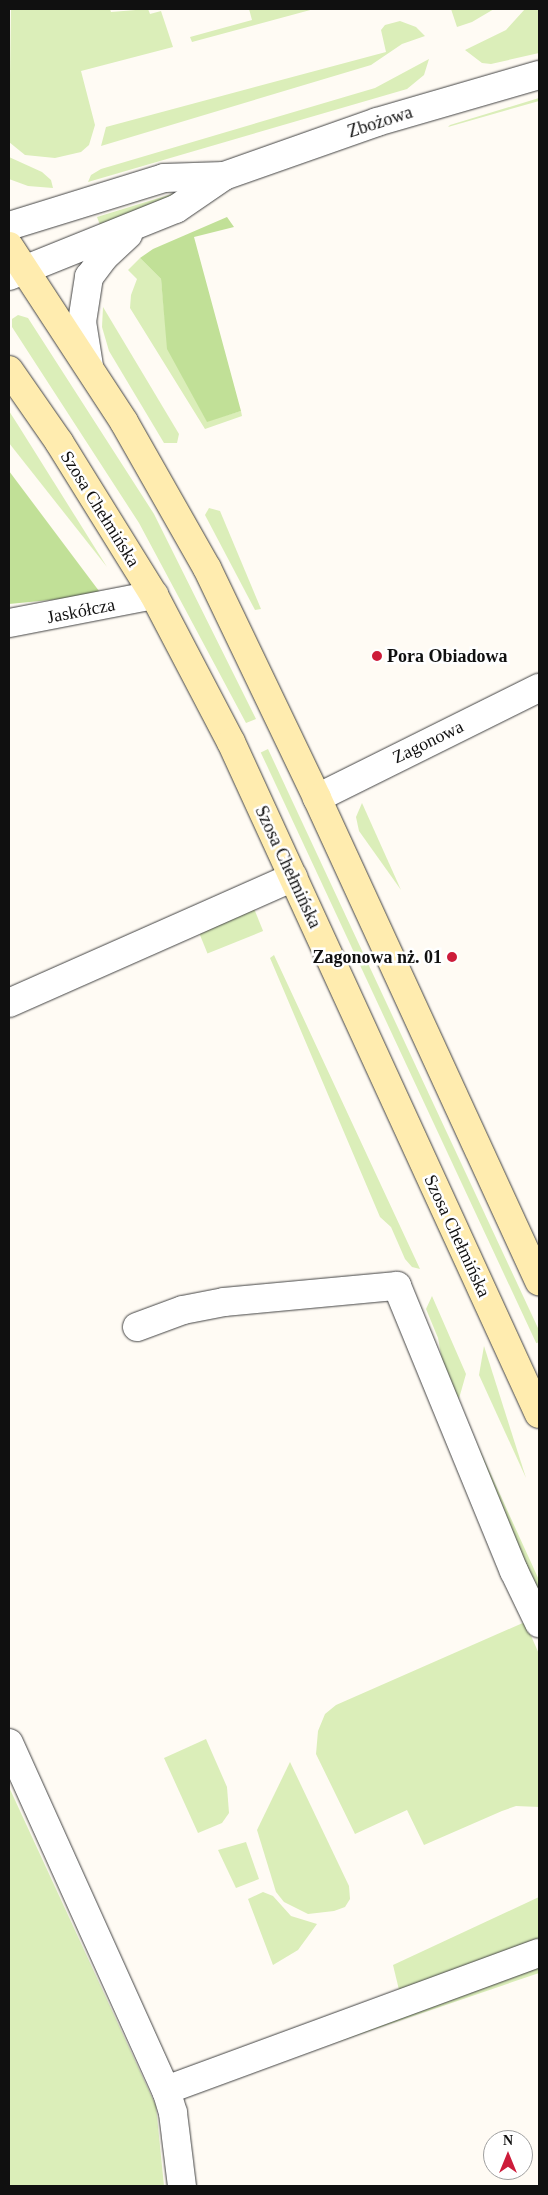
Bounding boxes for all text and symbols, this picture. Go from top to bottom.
street label: Zbożowa [345,101,415,143]
street label: Szosa Chełmińska [56,447,144,571]
street label: Jaskółcza [45,594,117,628]
place label: Pora Obiadowa [387,645,508,667]
marker: Pora Obiadowa [371,650,383,662]
street label: Zagonowa [389,716,467,768]
street label: Szosa Chełmińska [250,802,326,932]
place label: Zagonowa nż. 01 [312,946,442,968]
marker: Zagonowa nż. 01 [446,951,458,963]
street label: Szosa Chełmińska [419,1171,495,1301]
north arrow [483,2130,533,2180]
text: N [503,2133,513,2148]

